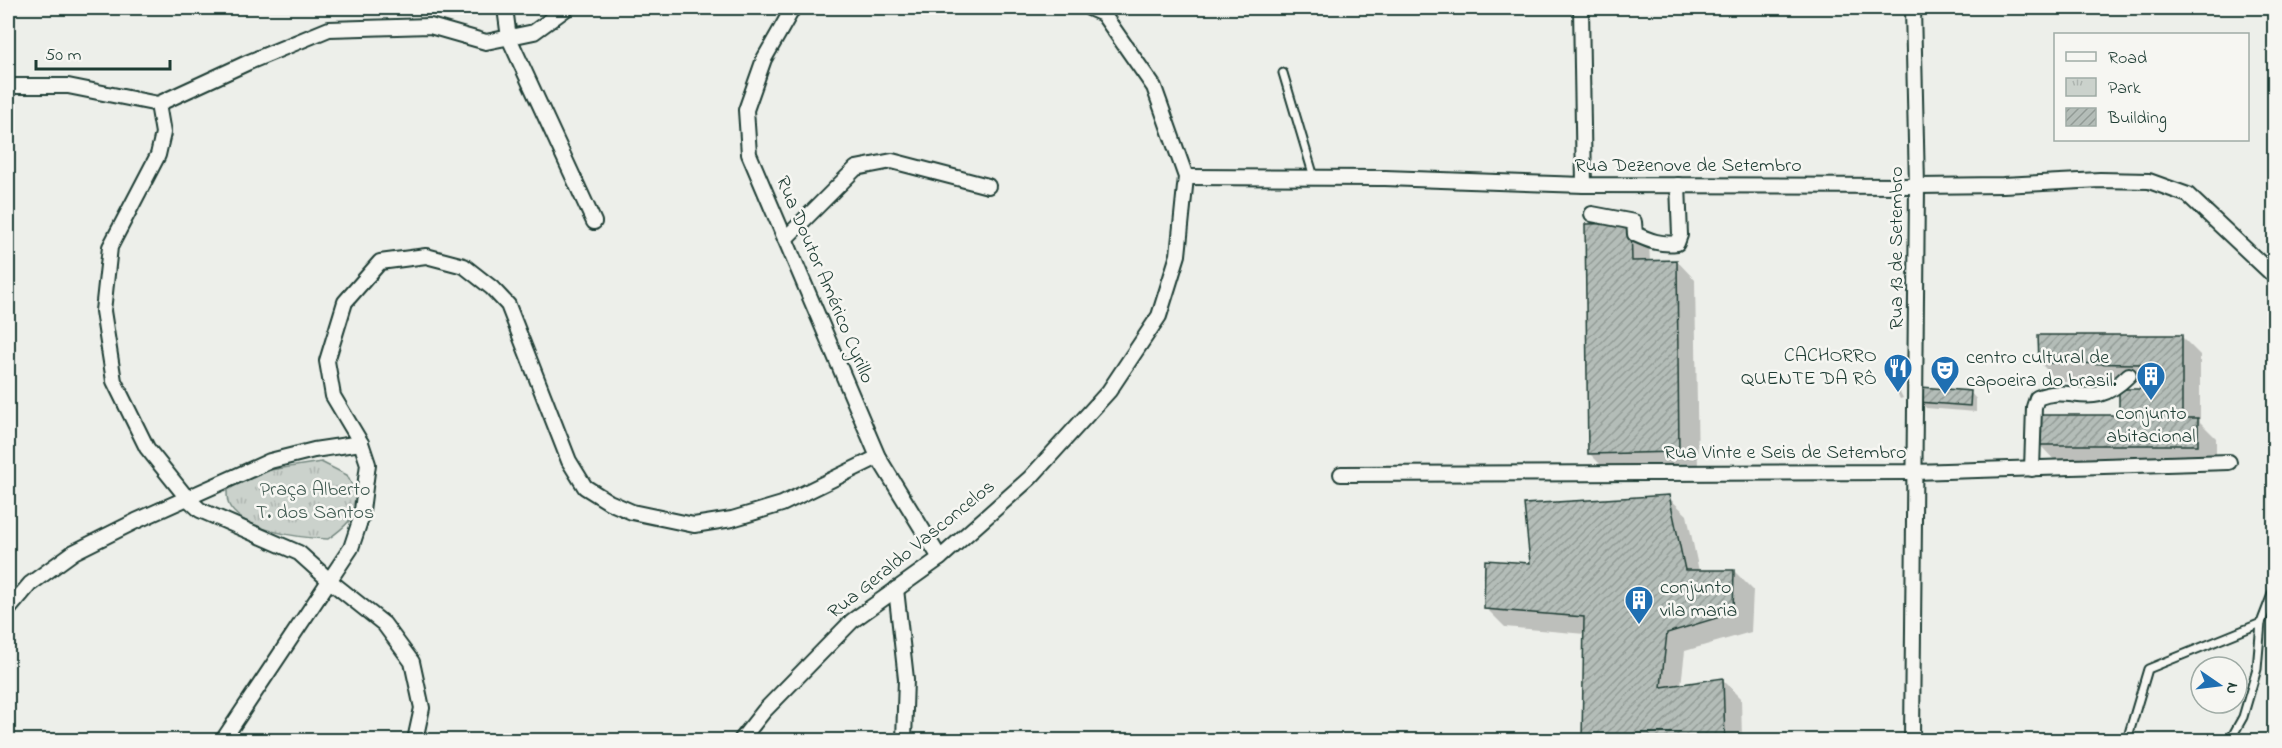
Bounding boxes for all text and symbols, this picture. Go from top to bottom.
scale bar [36,33,170,71]
legend [2054,33,2249,141]
text: 50 m [45,43,82,69]
text: Road [2108,46,2147,72]
text: Park [2108,76,2141,102]
text: Building [2107,106,2167,133]
street label: Rua Dezenove de Setembro [1574,152,1802,181]
street label: Rua 13 de Setembro [1883,166,1912,330]
street label: Rua Doutor Américo Cyrillo [767,172,881,388]
place label: CACHORRO QUENTE DA RÔ [1741,342,1877,394]
place label: centro cultural de capoeira do brasil. [1966,344,2117,396]
restaurant icon: CACHORRO QUENTE DA RÔ [1882,352,1914,394]
theatre icon: centro cultural de capoeira do brasil. [1929,354,1961,396]
building icon: conjunto abitacional [2135,360,2167,402]
place label: conjunto abitacional [2106,400,2196,452]
street label: Rua Vinte e Seis de Setembro [1664,439,1906,468]
street label: Rua Geraldo Vasconcelos [822,473,1002,627]
park label: Praça Alberto T. dos Santos [256,476,374,528]
place label: conjunto vila maria [1660,574,1737,626]
building icon: conjunto vila maria [1623,584,1655,626]
north arrow [2189,655,2249,715]
text: N [2219,680,2245,696]

